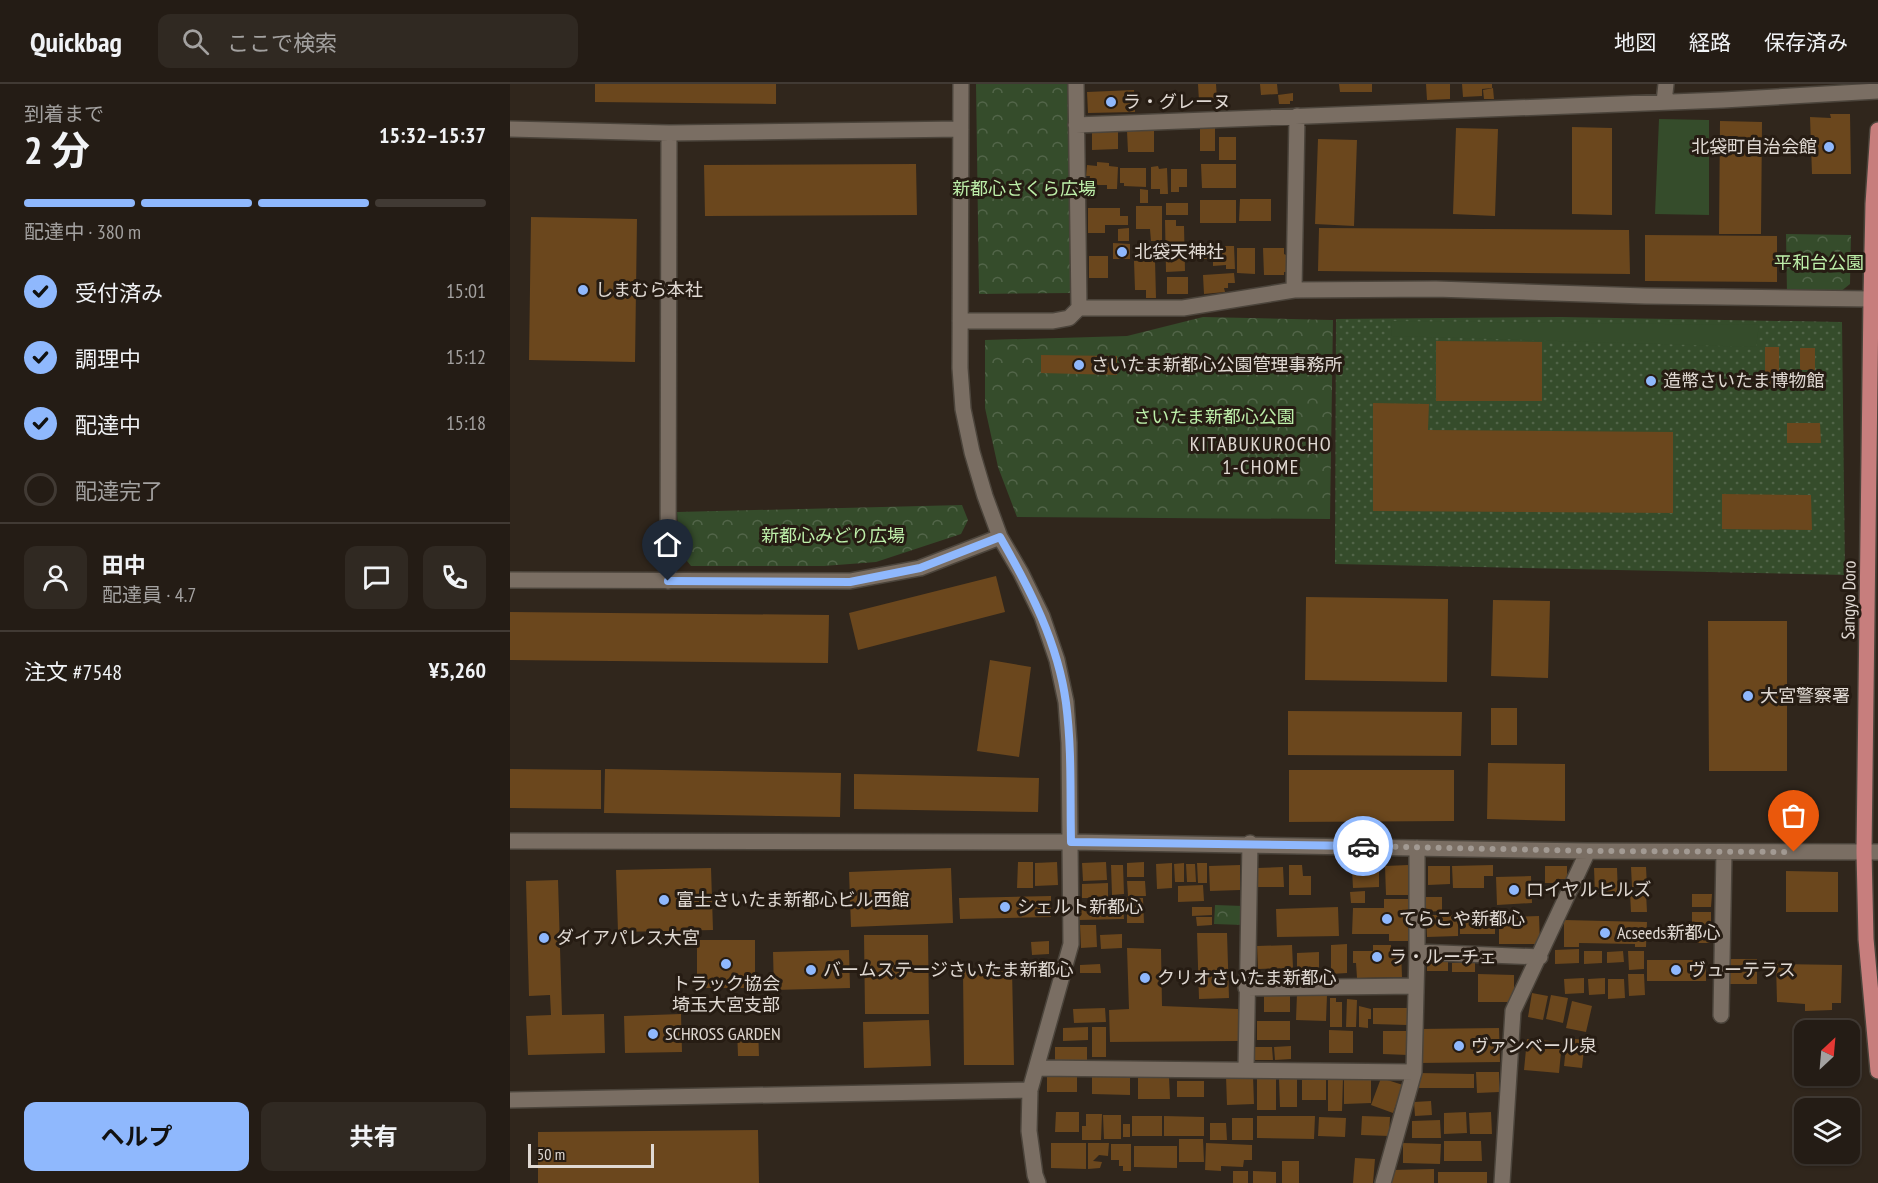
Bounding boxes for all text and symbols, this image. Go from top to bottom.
search box [158,14,578,68]
text: Quickbag [30,23,122,60]
icon: search [179,25,212,58]
text: ここで検索 [227,29,337,57]
text: 地図 [1614,29,1656,56]
text: 経路 [1689,29,1731,56]
text: 保存済み [1764,29,1848,56]
place label: ラ・グレーヌ [1123,90,1231,113]
marker: ラ・グレーヌ [1104,95,1118,109]
text: 到着まで [24,101,104,127]
text: 15:32–15:37 [379,121,486,149]
text: 2 分 [24,124,90,175]
place label: 北袋町自治会館 [1691,135,1817,158]
marker: 北袋町自治会館 [1822,140,1836,154]
park label: 新都心さくら広場 [952,177,1096,200]
text: 配達中 · 380 m [24,219,141,245]
place label: 北袋天神社 [1134,240,1224,263]
marker: 北袋天神社 [1115,245,1129,259]
park label: 平和台公園 [1774,251,1864,274]
icon: check [24,275,57,308]
text: 15:01 [446,278,486,304]
place label: しまむら本社 [595,278,703,301]
text: 受付済み [75,279,163,307]
marker: しまむら本社 [576,283,590,297]
icon: check [24,341,57,374]
text: 15:12 [446,344,486,370]
text: 調理中 [75,345,141,373]
place label: さいたま新都心公園管理事務所 [1091,353,1342,376]
marker: さいたま新都心公園管理事務所 [1072,358,1086,372]
place label: 造幣さいたま博物館 [1663,369,1824,392]
marker: 造幣さいたま博物館 [1644,374,1658,388]
park label: さいたま新都心公園 [1133,405,1295,428]
icon: check [24,407,57,440]
text: 15:18 [446,410,486,436]
text: 配達中 [75,411,141,439]
district label: KITABUKUROCHO 1-CHOME [1190,431,1332,480]
text: 配達完了 [75,477,163,505]
pin [642,519,693,581]
park label: 新都心みどり広場 [761,524,905,547]
icon: home [651,528,684,561]
button: person [24,546,87,609]
button: chat [345,546,408,609]
button: phone [423,546,486,609]
text: 田中 [102,551,146,579]
street label: Sangyo Doro [1836,560,1861,640]
text: 配達員 · 4.7 [102,582,196,608]
text: ¥5,260 [429,656,486,684]
text: 注文 #7548 [24,658,122,686]
place label: 大宮警察署 [1760,684,1850,707]
marker: 大宮警察署 [1741,689,1755,703]
pin [1768,790,1819,852]
icon: bag [1777,799,1810,832]
courier [1333,816,1393,876]
icon: car [1347,830,1380,863]
place label: ロイヤルヒルズ [1526,878,1651,901]
marker: ロイヤルヒルズ [1507,883,1521,897]
place label: 富士さいたま新都心ビル西館 [676,888,909,911]
marker: 富士さいたま新都心ビル西館 [657,893,671,907]
place label: シェルト新都心 [1017,895,1143,918]
marker: シェルト新都心 [998,900,1012,914]
place label: てらこや新都心 [1399,907,1525,930]
marker: てらこや新都心 [1380,912,1394,926]
place label: Acseeds新都心 [1617,921,1720,944]
place label: ダイアパレス大宮 [556,926,700,949]
marker: Acseeds新都心 [1598,926,1612,940]
marker: ダイアパレス大宮 [537,931,551,945]
place label: ラ・ルーチェ [1389,945,1497,968]
marker: ラ・ルーチェ [1370,950,1384,964]
marker: トラック協会 埼玉大宮支部 [719,957,733,971]
place label: バームステージさいたま新都心 [823,958,1074,981]
place label: ヴューテラス [1688,958,1796,981]
marker: バームステージさいたま新都心 [804,963,818,977]
marker: ヴューテラス [1669,963,1683,977]
place label: クリオさいたま新都心 [1157,966,1336,989]
marker: クリオさいたま新都心 [1138,971,1152,985]
place label: トラック協会 埼玉大宮支部 [672,972,780,1016]
north arrow [1794,1020,1860,1086]
map controls [1794,1020,1860,1164]
place label: SCHROSS GARDEN [665,1022,781,1045]
marker: SCHROSS GARDEN [646,1027,660,1041]
place label: ヴァンベール泉 [1471,1034,1597,1057]
marker: ヴァンベール泉 [1452,1039,1466,1053]
button: layers [1794,1098,1860,1164]
button: ヘルプ [24,1102,249,1171]
button: 共有 [261,1102,486,1171]
scale bar [528,1141,654,1168]
text: 50 m [537,1144,565,1164]

